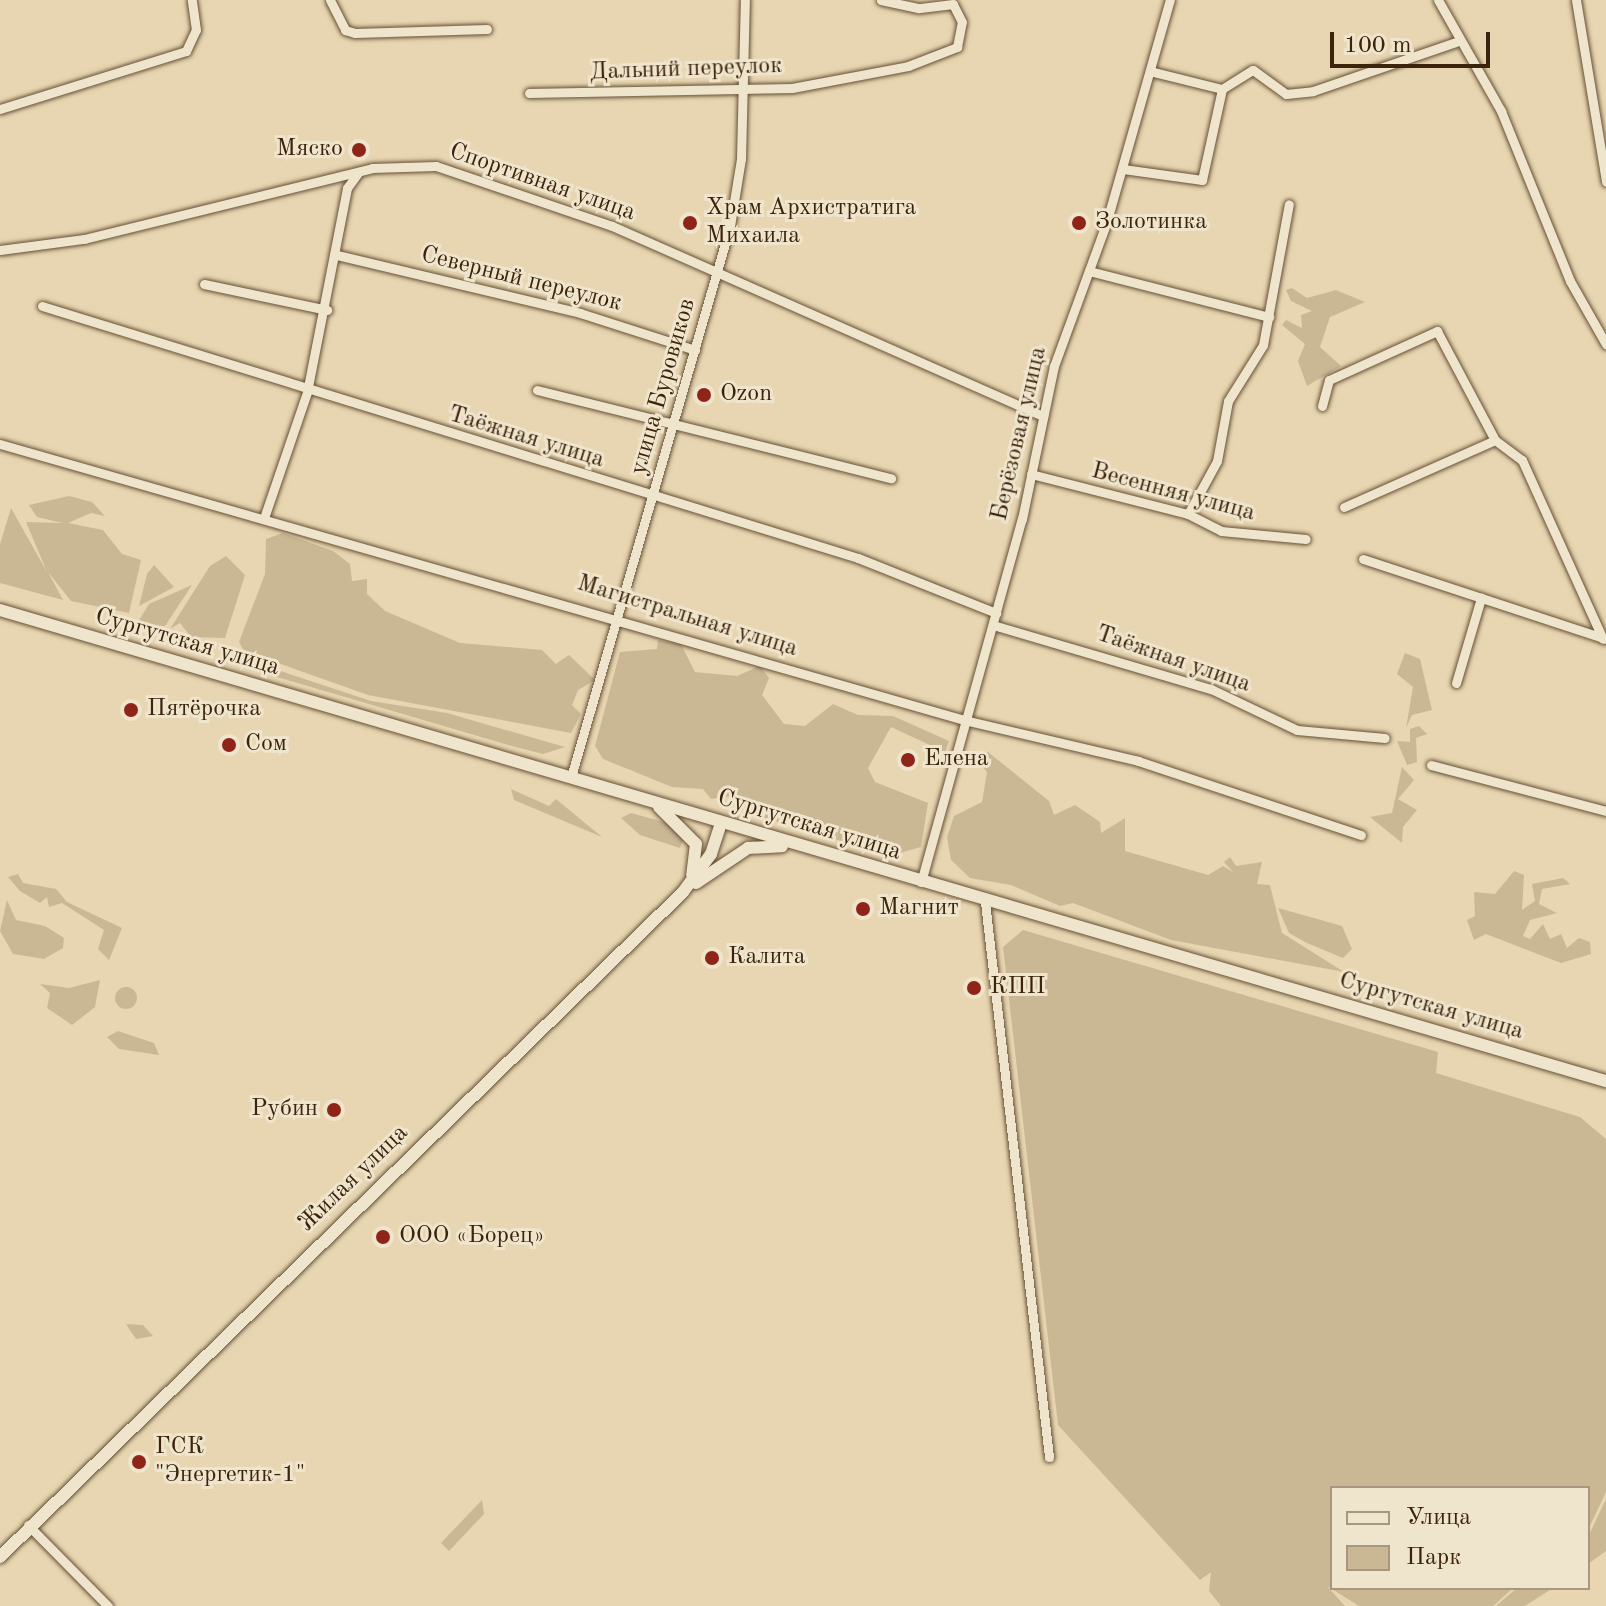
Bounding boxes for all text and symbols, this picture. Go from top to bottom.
scale bar [1334,16,1494,66]
text: 100 m [1344,34,1412,58]
street label: Дальний переулок [589,52,783,88]
place label: Мяско [276,136,343,164]
street label: Спортивная улица [445,138,639,228]
marker: Мяско [350,141,368,159]
place label: Храм Архистратига Михаила [706,195,916,251]
place label: Золотинка [1095,209,1207,237]
marker: Храм Архистратига Михаила [681,214,699,232]
marker: Золотинка [1070,214,1088,232]
street label: Северный переулок [418,241,624,319]
street label: улица Буровиков [625,296,703,478]
street label: Берёзовая улица [986,344,1054,524]
place label: Ozon [720,381,772,409]
marker: Ozon [695,386,713,404]
street label: Таёжная улица [445,401,607,475]
street label: Весенняя улица [1088,457,1258,529]
street label: Магистральная улица [573,570,801,664]
street label: Сургутская улица [91,603,283,683]
street label: Таёжная улица [1092,620,1254,700]
place label: Пятёрочка [147,696,261,724]
marker: Пятёрочка [122,701,140,719]
place label: Сом [245,731,287,759]
marker: Сом [220,736,238,754]
place label: Елена [924,746,989,774]
marker: Елена [899,751,917,769]
street label: Сургутская улица [714,784,904,868]
place label: Магнит [879,895,959,923]
marker: Магнит [854,900,872,918]
place label: Калита [728,944,806,972]
marker: Калита [703,949,721,967]
street label: Сургутская улица [1335,967,1527,1047]
place label: КПП [990,974,1045,1002]
marker: КПП [965,979,983,997]
place label: Рубин [251,1096,318,1124]
marker: Рубин [325,1101,343,1119]
street label: Жилая улица [293,1119,415,1239]
place label: ООО «Борец» [399,1223,545,1251]
marker: ООО «Борец» [374,1228,392,1246]
place label: ГСК "Энергетик-1" [155,1434,305,1490]
marker: ГСК "Энергетик-1" [130,1453,148,1471]
legend [1330,1486,1590,1590]
text: Улица [1406,1506,1471,1530]
text: Парк [1406,1546,1461,1570]

